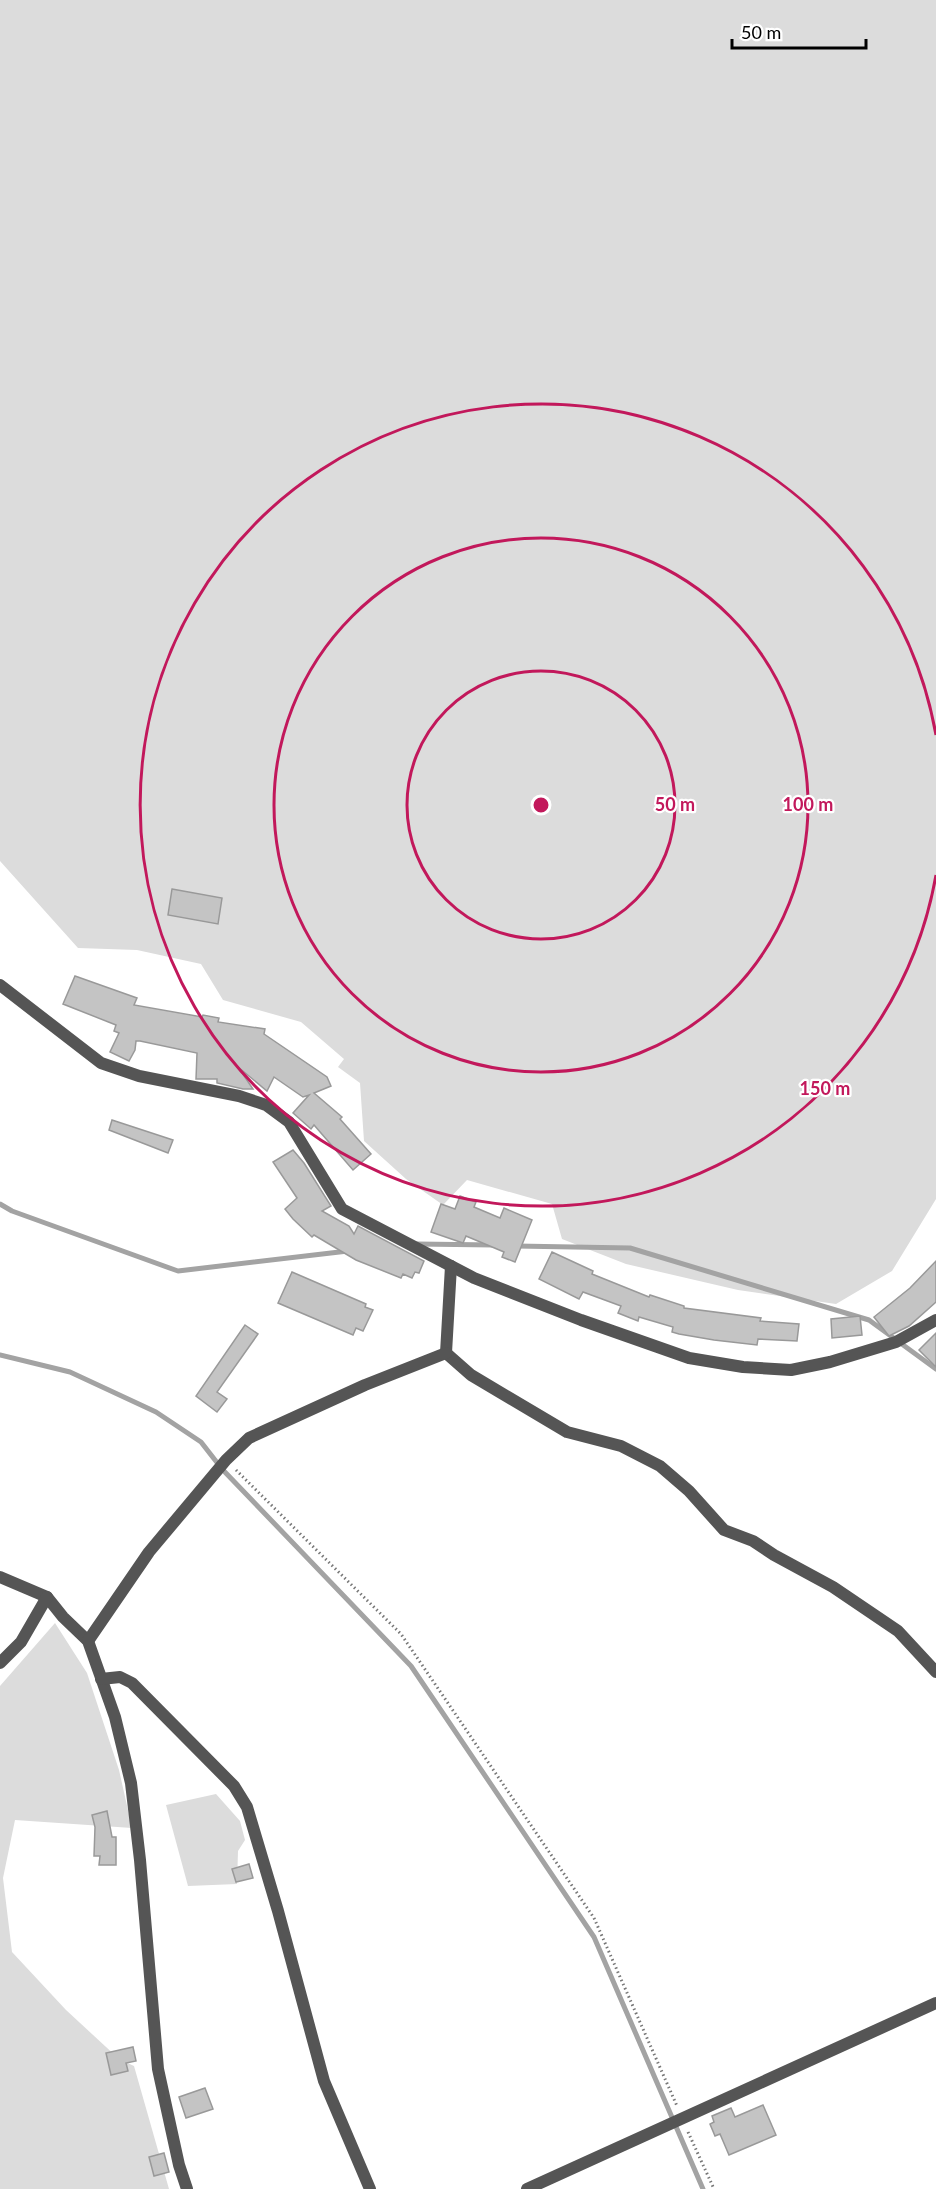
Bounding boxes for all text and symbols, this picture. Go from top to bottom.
scale bar [732,12,866,50]
text: 50 m [741,21,781,43]
text: 50 m [655,793,695,815]
text: 100 m [783,793,833,815]
centre of rings [531,795,551,815]
text: 150 m [800,1077,850,1099]

